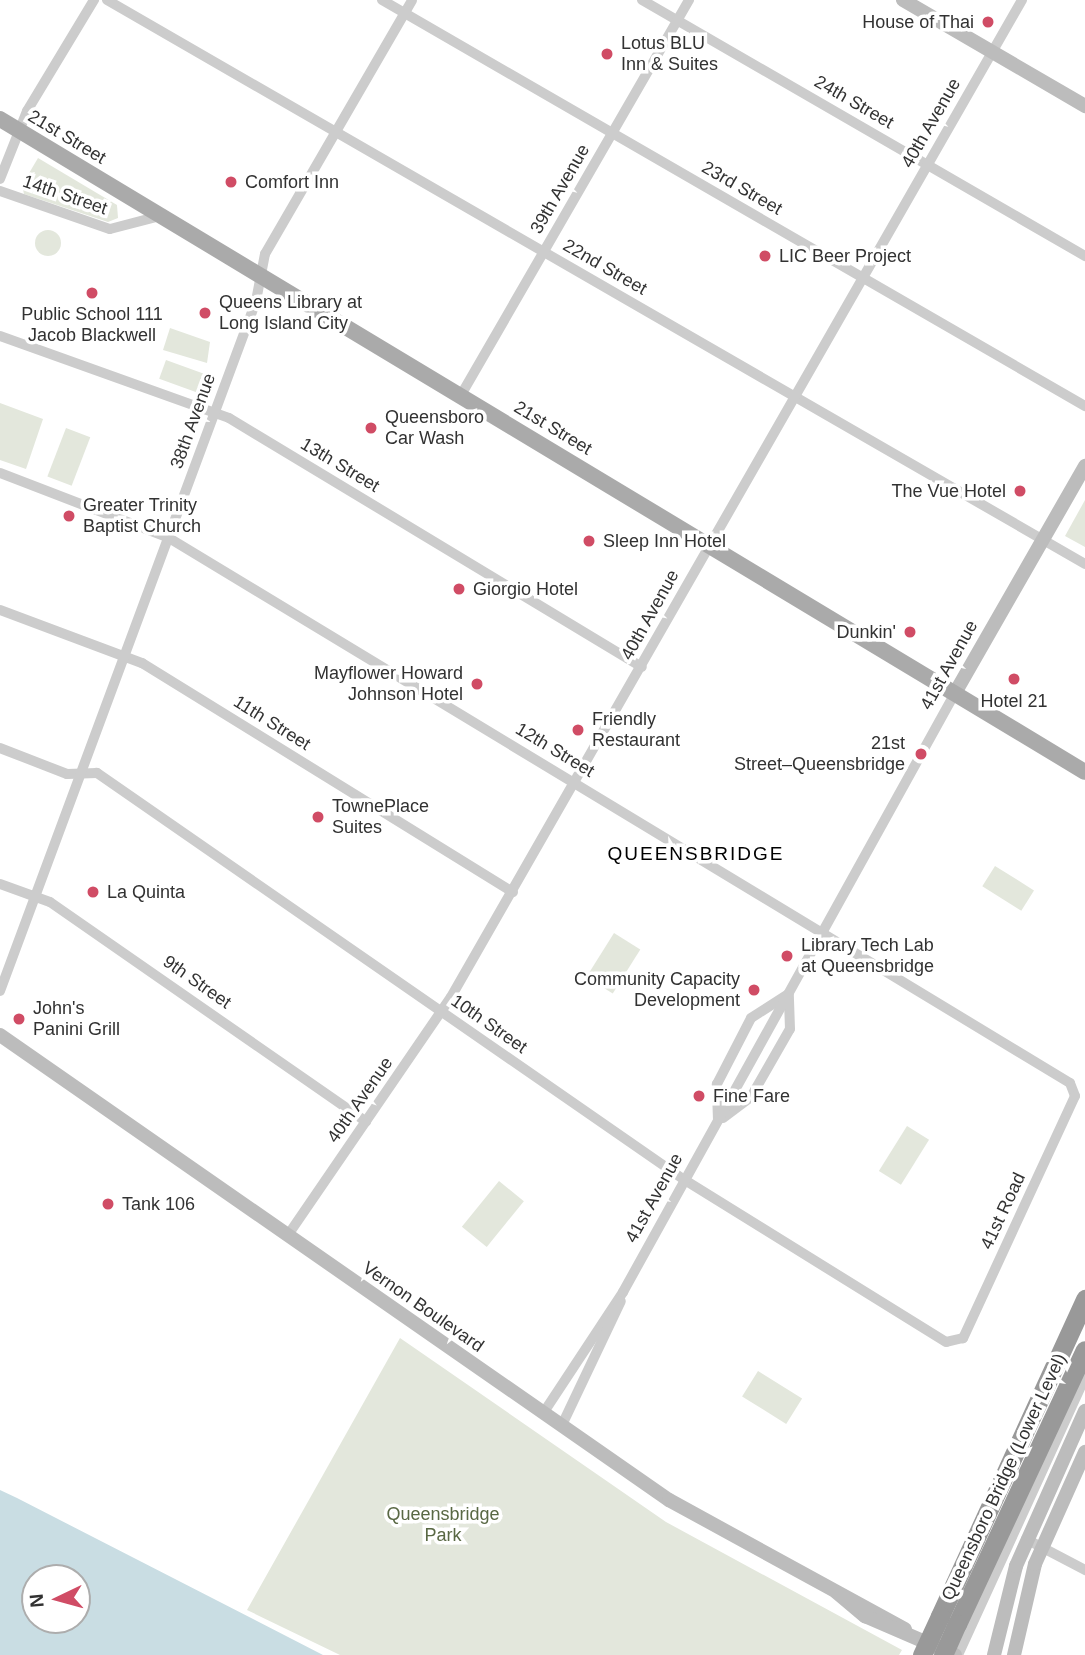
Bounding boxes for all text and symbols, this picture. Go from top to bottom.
place label: House of Thai [862,11,974,33]
marker: House of Thai [980,14,996,30]
place label: Lotus BLU Inn & Suites [621,33,718,76]
marker: Lotus BLU Inn & Suites [599,46,615,62]
street label: 24th Street [810,71,898,133]
street label: 40th Avenue [896,74,966,172]
street label: 21st Street [24,105,110,169]
street label: 39th Avenue [525,140,595,238]
street label: 23rd Street [698,156,786,220]
street label: 14th Street [20,170,110,220]
place label: Comfort Inn [245,171,339,193]
marker: Comfort Inn [223,174,239,190]
street label: 22nd Street [559,234,651,300]
place label: LIC Beer Project [779,245,911,267]
marker: LIC Beer Project [757,248,773,264]
marker: Public School 111 Jacob Blackwell [84,285,100,301]
place label: Queens Library at Long Island City [219,292,362,334]
place label: Public School 111 Jacob Blackwell [21,304,163,346]
marker: Queens Library at Long Island City [197,305,213,321]
street label: 38th Avenue [166,370,220,472]
street label: 21st Street [510,396,596,460]
place label: Queensboro Car Wash [385,407,484,450]
marker: Queensboro Car Wash [363,420,379,436]
street label: 13th Street [297,433,383,497]
place label: The Vue Hotel [892,480,1006,502]
marker: The Vue Hotel [1012,483,1028,499]
place label: Greater Trinity Baptist Church [83,495,201,538]
marker: Greater Trinity Baptist Church [61,508,77,524]
place label: Sleep Inn Hotel [603,530,726,552]
marker: Sleep Inn Hotel [581,533,597,549]
street label: 40th Avenue [616,566,684,664]
place label: Giorgio Hotel [473,578,578,600]
marker: Giorgio Hotel [451,581,467,597]
street label: 41st Avenue [915,616,983,714]
place label: Dunkin' [837,621,896,643]
marker: Dunkin' [902,624,918,640]
place label: Mayflower Howard Johnson Hotel [314,663,463,706]
marker: Hotel 21 [1006,671,1022,687]
marker: Mayflower Howard Johnson Hotel [469,676,485,692]
place label: Hotel 21 [980,690,1048,712]
street label: 11th Street [230,691,314,755]
place label: Friendly Restaurant [592,709,680,752]
street label: 12th Street [512,718,598,782]
marker: Friendly Restaurant [570,722,586,738]
place label: 21st Street–Queensbridge [734,733,905,776]
marker: 21st Street–Queensbridge [911,744,931,764]
place label: TownePlace Suites [332,796,429,838]
marker: TownePlace Suites [310,809,326,825]
district label: QUEENSBRIDGE [609,843,783,865]
place label: La Quinta [107,881,185,903]
marker: La Quinta [85,884,101,900]
place label: Library Tech Lab at Queensbridge [801,935,934,978]
marker: Library Tech Lab at Queensbridge [779,948,795,964]
street label: 9th Street [159,951,235,1013]
place label: Community Capacity Development [574,969,740,1012]
marker: Community Capacity Development [746,982,762,998]
street label: 10th Street [447,990,531,1058]
place label: John's Panini Grill [33,998,120,1040]
marker: John's Panini Grill [11,1011,27,1027]
street label: 40th Avenue [322,1053,398,1147]
place label: Fine Fare [713,1085,790,1107]
marker: Fine Fare [691,1088,707,1104]
street label: 41st Avenue [620,1149,688,1247]
street label: 41st Road [976,1169,1030,1253]
place label: Tank 106 [122,1193,195,1215]
marker: Tank 106 [100,1196,116,1212]
street label: Vernon Boulevard [358,1257,488,1357]
street label: Queensboro Bridge (Lower Level) [937,1350,1071,1604]
park label: Queensbridge Park [386,1504,500,1546]
north arrow [21,1564,91,1634]
text: N [26,1593,48,1608]

